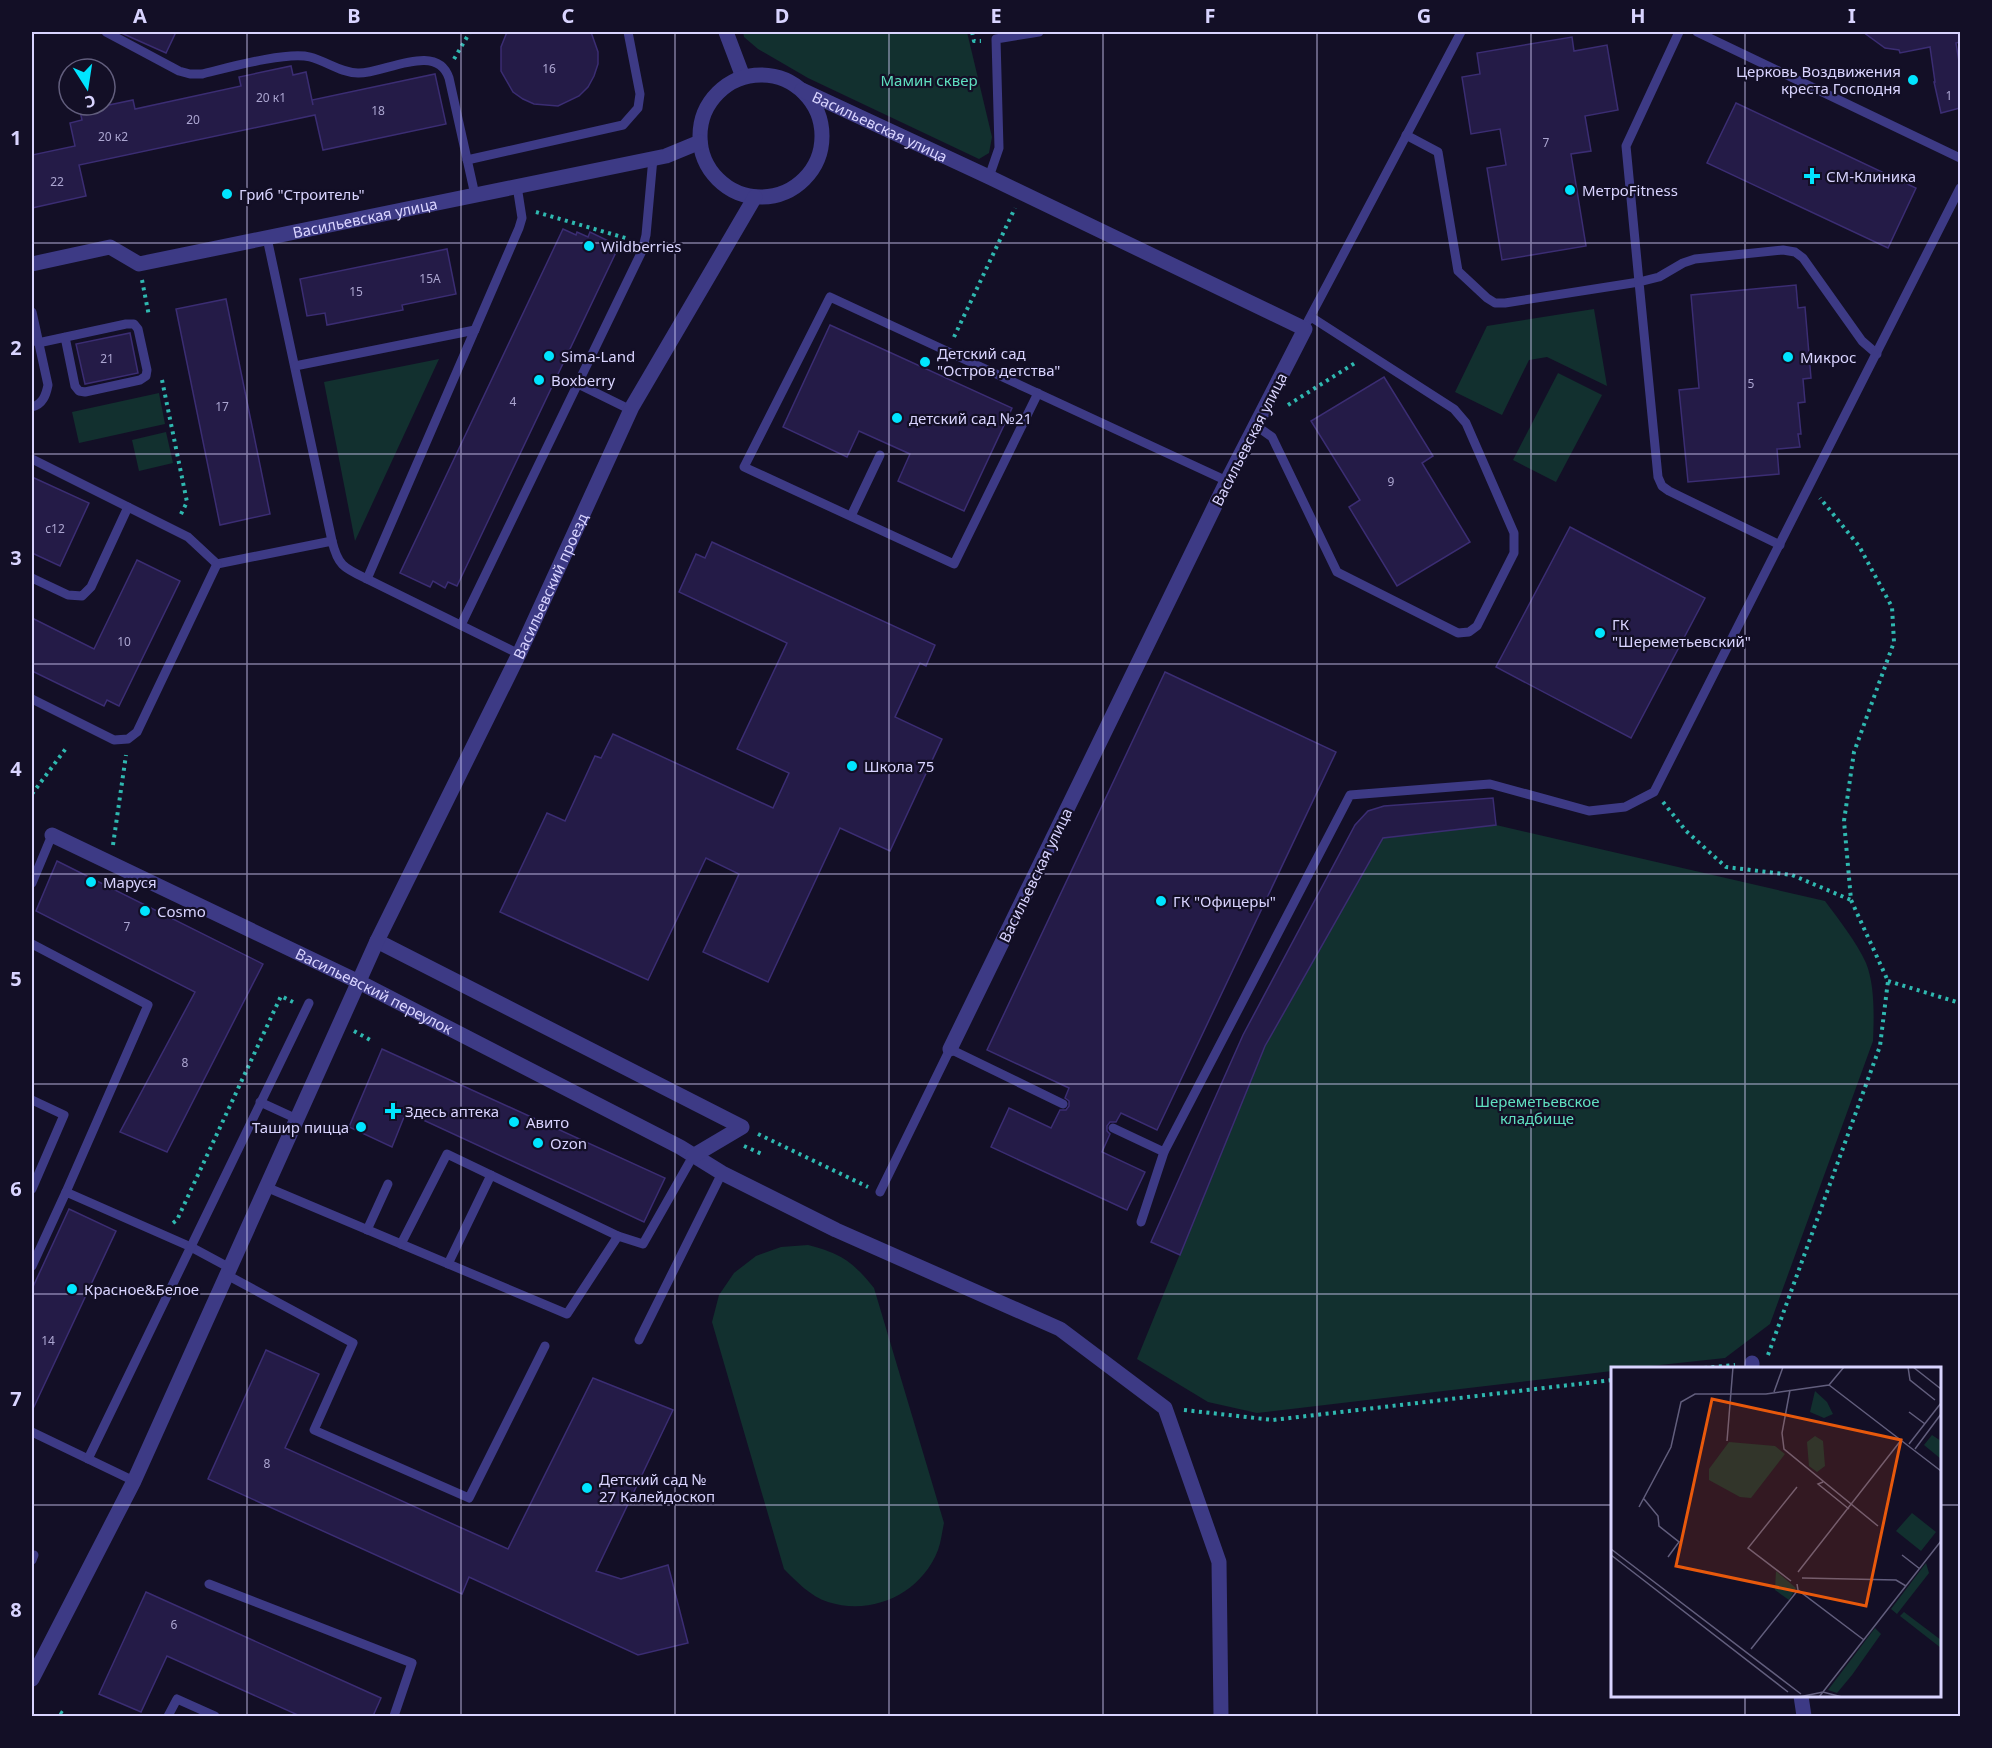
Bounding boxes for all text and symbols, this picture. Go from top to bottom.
text: A [133,2,147,29]
text: B [347,2,361,29]
text: C [562,2,575,29]
text: D [775,2,789,29]
text: E [990,2,1002,29]
text: F [1205,2,1215,29]
text: G [1417,2,1431,29]
text: H [1630,2,1646,29]
text: I [1848,2,1856,29]
north arrow [57,57,117,117]
house number: 16 [542,60,556,77]
place label: Церковь Воздвижения креста Господня [1736,61,1901,98]
park label: Мамин сквер [880,70,978,90]
marker: Церковь Воздвижения креста Господня [1906,73,1920,87]
street label: Васильевская улица [809,86,951,166]
house number: 1 [1946,87,1952,104]
house number: 20 к1 [256,89,286,106]
text: С [83,90,97,114]
house number: 18 [371,102,385,119]
house number: 20 [186,111,200,128]
text: 1 [10,124,22,151]
house number: 20 к2 [98,128,128,145]
house number: 7 [1543,134,1550,151]
place label: СМ-Клиника [1826,166,1916,186]
marker: СМ-Клиника [1803,167,1821,185]
house number: 22 [50,173,64,190]
place label: МетроFitness [1582,180,1678,200]
marker: МетроFitness [1563,183,1577,197]
place label: Гриб "Строитель" [239,184,365,204]
marker: Гриб "Строитель" [220,187,234,201]
street label: Васильевская улица [291,193,439,242]
place label: Wildberries [601,236,682,256]
marker: Wildberries [582,239,596,253]
house number: 15А [419,270,441,287]
house number: 15 [349,283,363,300]
text: 2 [10,334,22,361]
place label: Детский сад "Остров детства" [937,343,1060,380]
place label: Sima-Land [561,346,635,366]
place label: Микрос [1800,347,1856,367]
marker: Sima-Land [542,349,556,363]
house number: 21 [100,350,114,367]
marker: Микрос [1781,350,1795,364]
marker: Детский сад "Остров детства" [918,355,932,369]
street label: Васильевская улица [1207,369,1291,509]
place label: Boxberry [551,370,616,390]
marker: Boxberry [532,373,546,387]
house number: 5 [1748,375,1755,392]
house number: 4 [510,393,517,410]
house number: 17 [215,398,229,415]
place label: детский сад №21 [909,408,1032,428]
marker: детский сад №21 [890,411,904,425]
house number: 9 [1388,473,1395,490]
street label: Васильевский проезд [508,510,592,662]
house number: с12 [45,520,65,537]
text: 3 [10,544,22,571]
place label: ГК "Шереметьевский" [1612,614,1751,651]
marker: ГК "Шереметьевский" [1593,626,1607,640]
house number: 10 [117,633,131,650]
text: 4 [10,755,22,782]
place label: Школа 75 [864,756,934,776]
marker: Школа 75 [845,759,859,773]
street label: Васильевская улица [994,805,1076,945]
place label: Маруся [103,872,157,892]
marker: Маруся [84,875,98,889]
place label: ГК "Офицеры" [1173,891,1276,911]
marker: ГК "Офицеры" [1154,894,1168,908]
place label: Cosmo [157,901,206,921]
marker: Cosmo [138,904,152,918]
house number: 7 [124,918,131,935]
street label: Васильевский переулок [292,943,456,1039]
text: 5 [10,965,22,992]
house number: 8 [182,1054,189,1071]
park label: Шереметьевское кладбище [1475,1091,1599,1128]
place label: Здесь аптека [405,1101,499,1121]
marker: Здесь аптека [386,1104,400,1118]
place label: Авито [526,1112,569,1132]
marker: Авито [507,1115,521,1129]
place label: Ташир пицца [252,1117,349,1137]
marker: Ташир пицца [354,1120,368,1134]
place label: Ozon [550,1133,587,1153]
marker: Ozon [531,1136,545,1150]
text: 6 [10,1175,22,1202]
place label: Красное&Белое [84,1279,199,1299]
marker: Красное&Белое [65,1282,79,1296]
house number: 14 [41,1332,55,1349]
inset map [1611,1367,1941,1697]
text: 7 [10,1385,22,1412]
house number: 8 [264,1455,271,1472]
place label: Детский сад № 27 Калейдоскоп [599,1469,715,1506]
marker: Детский сад № 27 Калейдоскоп [580,1481,594,1495]
text: 8 [10,1596,22,1623]
house number: 6 [171,1616,178,1633]

